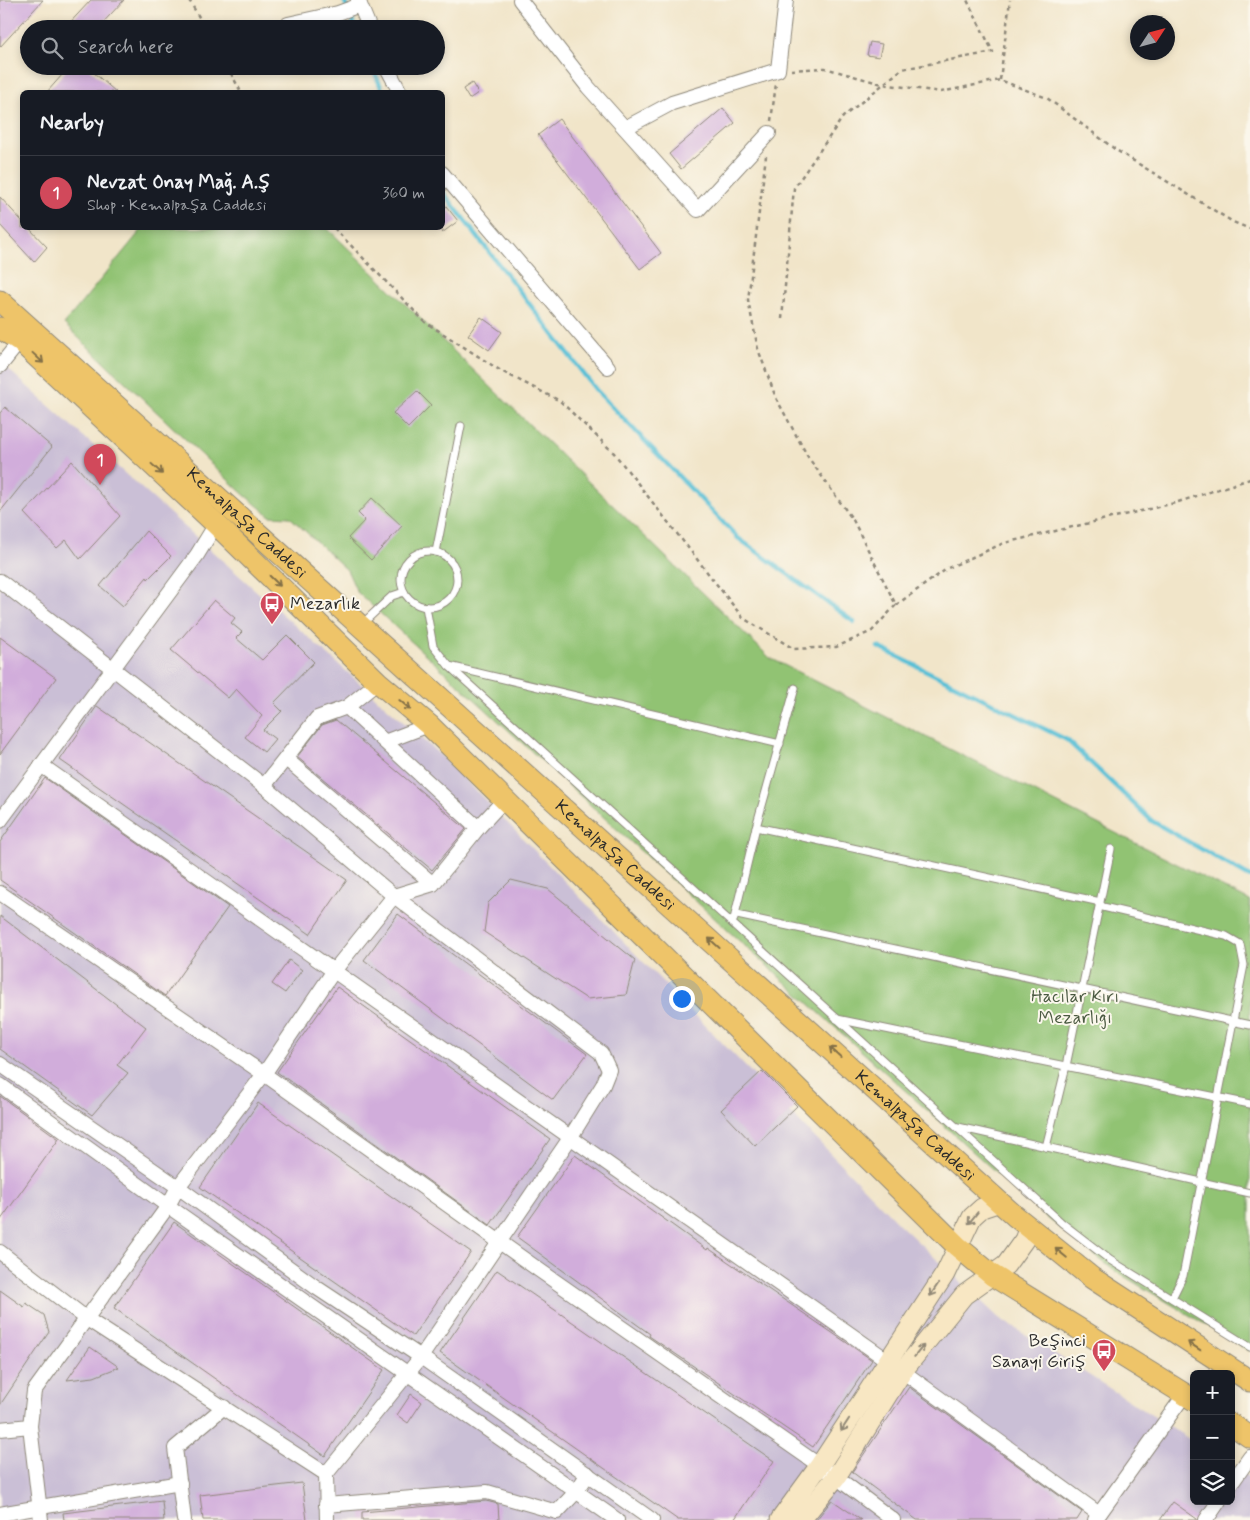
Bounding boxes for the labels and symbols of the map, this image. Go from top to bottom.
north arrow [1130,15,1175,60]
one-way arrow [32,352,45,364]
pin: 1 [84,444,116,485]
street label: Kemalpaşa Caddesi [181,462,312,584]
one-way arrow [151,463,163,475]
one-way arrow [268,575,281,587]
bus stop icon: Mezarlık [259,591,285,625]
place label: Mezarlık [290,592,360,616]
one-way arrow [399,699,412,711]
street label: Kemalpaşa Caddesi [549,795,681,916]
one-way arrow [708,937,721,949]
park label: Hacılar Kırı Mezarlığı [1031,985,1119,1030]
your location [669,986,695,1012]
one-way arrow [828,1046,841,1058]
street label: Kemalpaşa Caddesi [849,1065,981,1187]
one-way arrow [968,1211,979,1224]
one-way arrow [1055,1247,1068,1258]
one-way arrow [929,1282,939,1296]
place label: Beşinci Sanayi Giriş [992,1329,1086,1374]
bus stop icon: Beşinci Sanayi Giriş [1091,1338,1117,1372]
one-way arrow [1188,1340,1202,1350]
one-way arrow [913,1345,924,1358]
one-way arrow [840,1418,850,1432]

